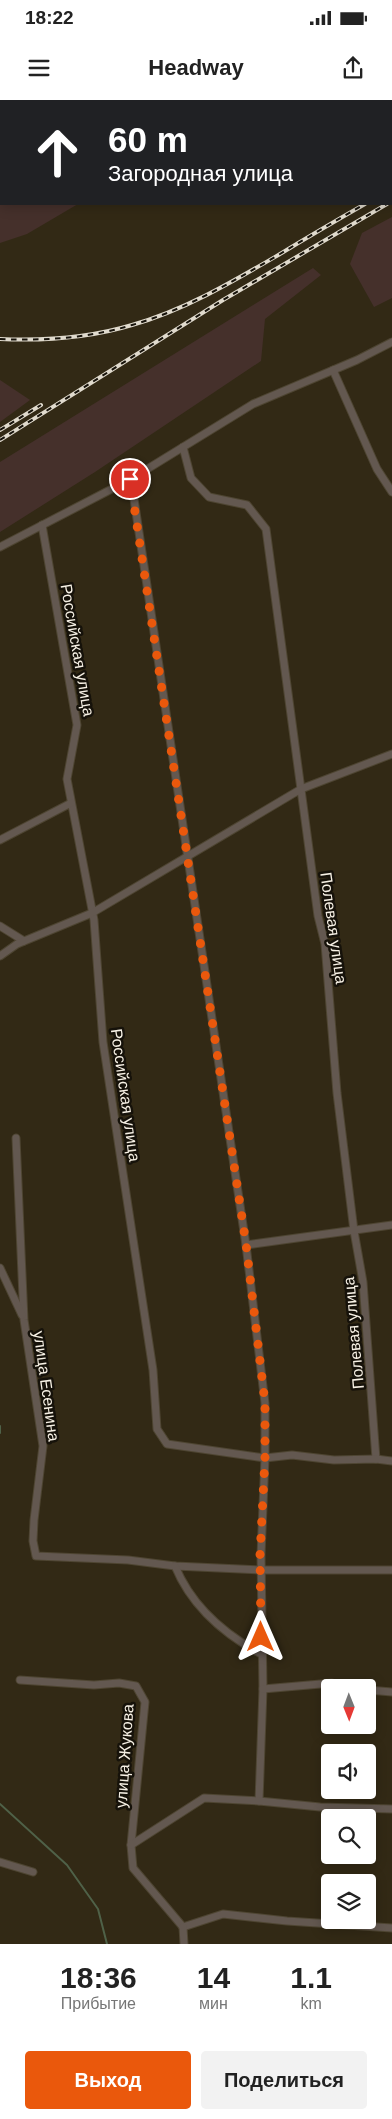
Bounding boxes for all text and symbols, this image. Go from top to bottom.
text: 18:22 [25,7,74,28]
icon: menu [25,54,53,82]
icon: share [339,54,367,82]
text: Headway [148,55,244,80]
icon: ahead [25,120,90,185]
text: 60 m [108,120,188,159]
text: Загородная улица [108,161,293,186]
pin [109,458,151,500]
icon: arrive [116,465,144,493]
street label: Российская улица [57,583,98,718]
street label: Полевая улица [317,871,350,985]
street label: Российская улица [108,1027,143,1163]
street label: Полевая улица [340,1276,367,1390]
street label: улица Есенина [30,1330,63,1442]
position arrow [234,1610,286,1662]
north arrow [321,1679,376,1734]
map controls [321,1679,376,1929]
street label: улица Жукова [112,1703,137,1809]
button: sound [321,1744,376,1799]
button: search [321,1809,376,1864]
button: layers [321,1874,376,1929]
text: 18:36 [60,1961,137,1994]
text: 14 [197,1961,230,1994]
text: 1.1 [290,1961,332,1994]
text: Прибытие [61,1995,136,2012]
text: мин [199,1995,228,2012]
text: km [300,1995,322,2012]
button: Выход [25,2051,191,2109]
button: Поделиться [201,2051,367,2109]

